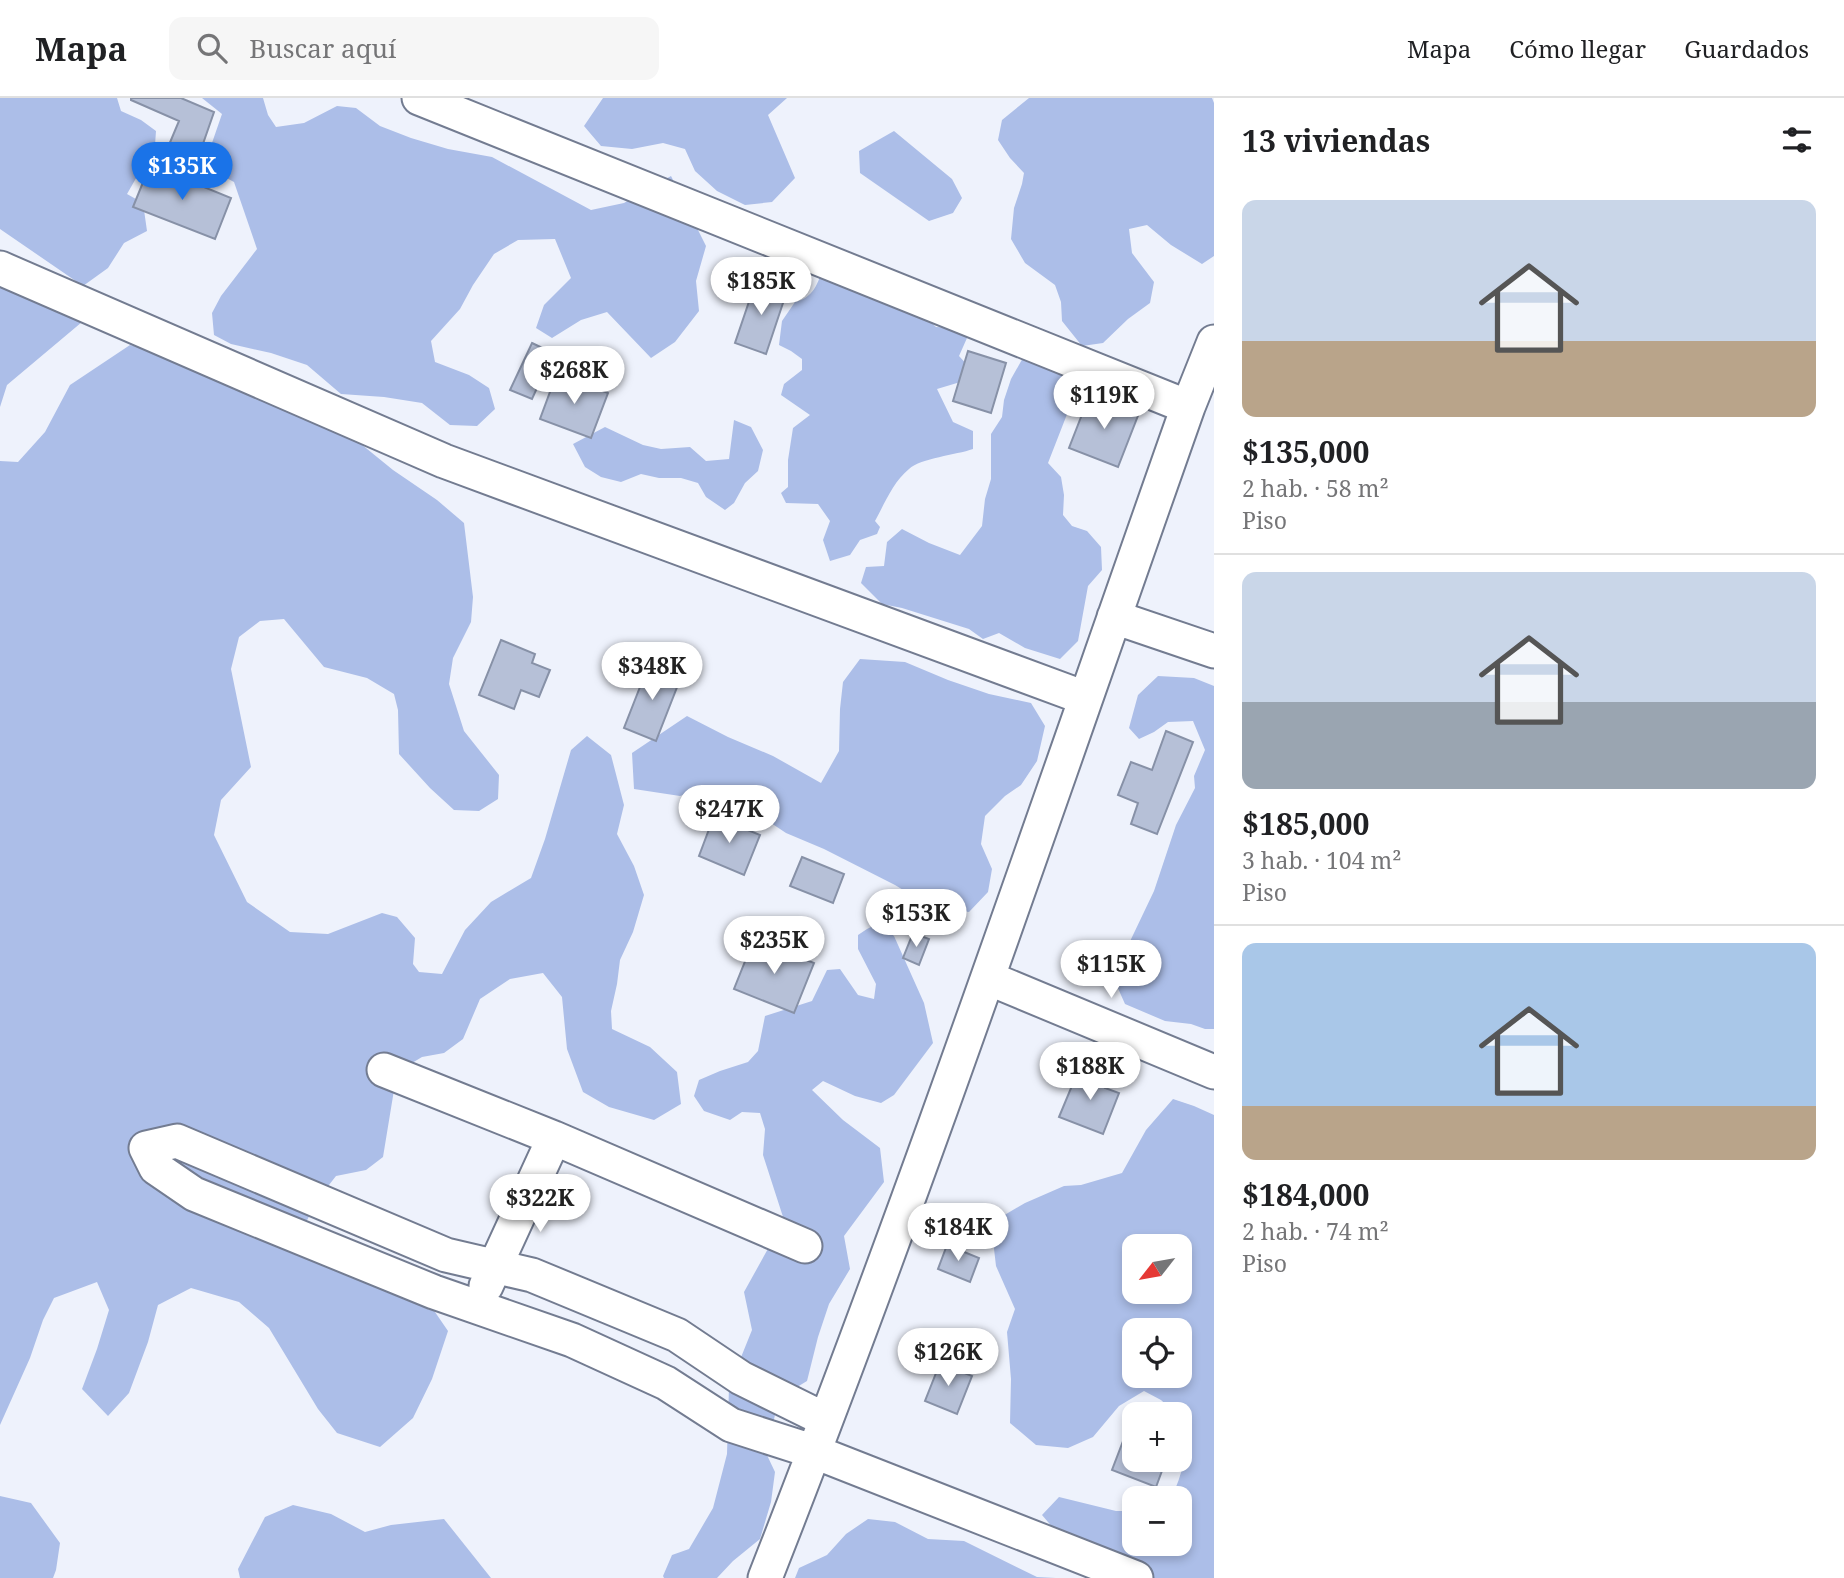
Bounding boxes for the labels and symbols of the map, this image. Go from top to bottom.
pin: $135K [133,142,231,202]
pin: $185K [712,258,810,317]
pin: $268K [525,346,623,406]
pin: $119K [1055,372,1153,431]
pin: $348K [603,642,701,702]
pin: $247K [680,786,778,845]
pin: $153K [867,890,965,949]
pin: $235K [725,916,823,976]
pin: $115K [1062,940,1160,1000]
pin: $188K [1041,1042,1139,1102]
pin: $322K [491,1174,589,1234]
pin: $184K [909,1204,1007,1263]
north arrow [1122,1234,1192,1304]
pin: $126K [899,1328,997,1388]

